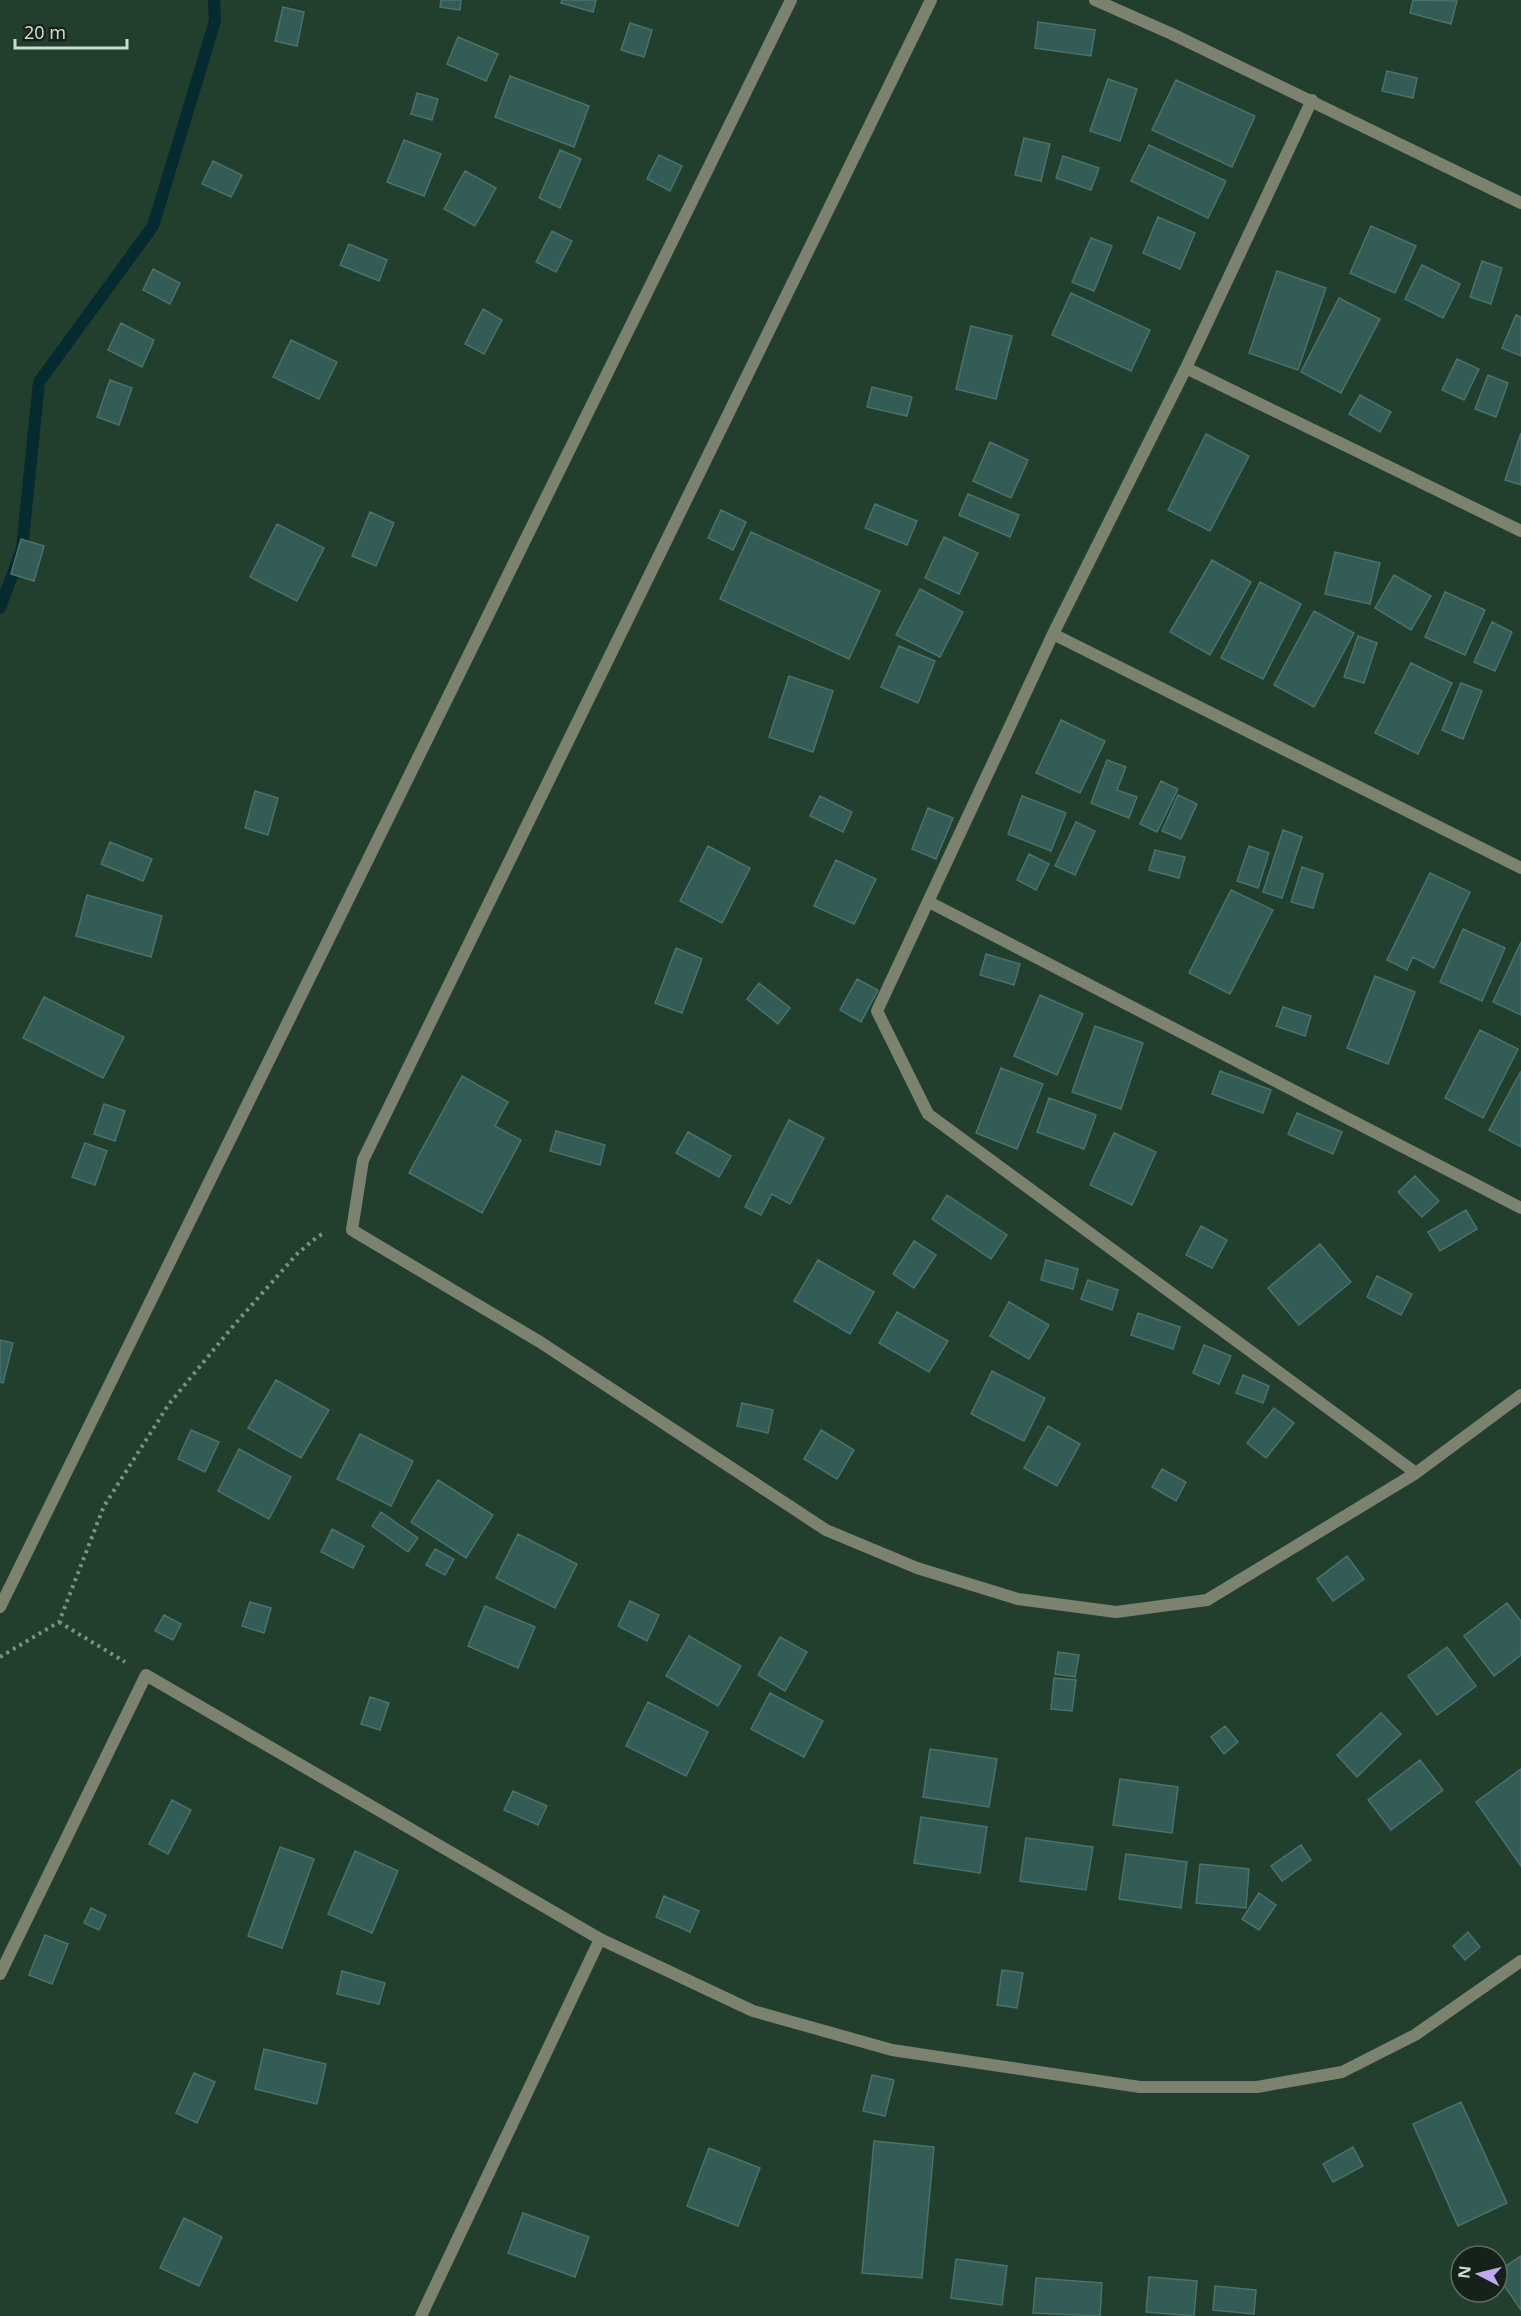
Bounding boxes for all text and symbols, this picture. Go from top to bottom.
scale bar [15,12,128,50]
text: 20 m [24,20,66,44]
north arrow [1449,2244,1509,2304]
text: N [1452,2264,1476,2280]

